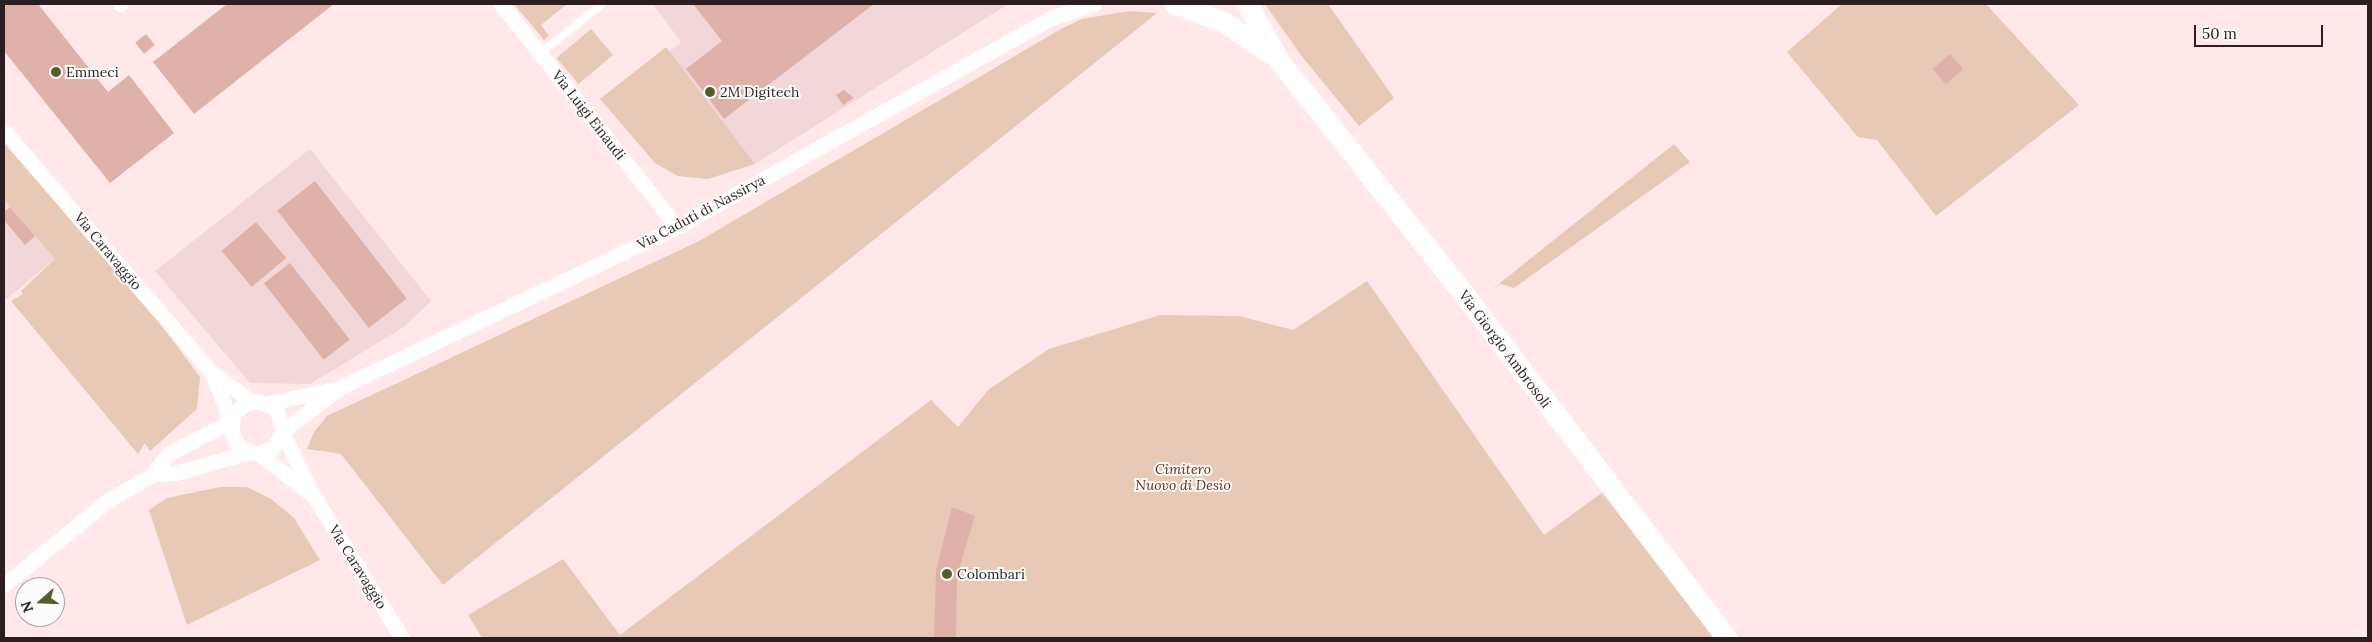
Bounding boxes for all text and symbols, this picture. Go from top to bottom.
scale bar [2197,15,2326,47]
text: 50 m [2202,24,2237,43]
place label: Emmeci [66,64,119,80]
marker: Emmeci [50,66,62,78]
street label: Via Luigi Einaudi [549,67,629,163]
place label: 2M Digitech [720,84,799,100]
marker: 2M Digitech [704,86,716,98]
street label: Via Caduti di Nassirya [634,171,768,253]
street label: Via Caravaggio [71,209,145,293]
street label: Via Giorgio Ambrosoli [1455,287,1555,411]
park label: Cimitero Nuovo di Desio [1135,461,1231,494]
street label: Via Caravaggio [325,522,391,612]
place label: Colombari [957,566,1025,582]
marker: Colombari [941,568,953,580]
north arrow [15,577,65,627]
text: N [17,599,37,615]

